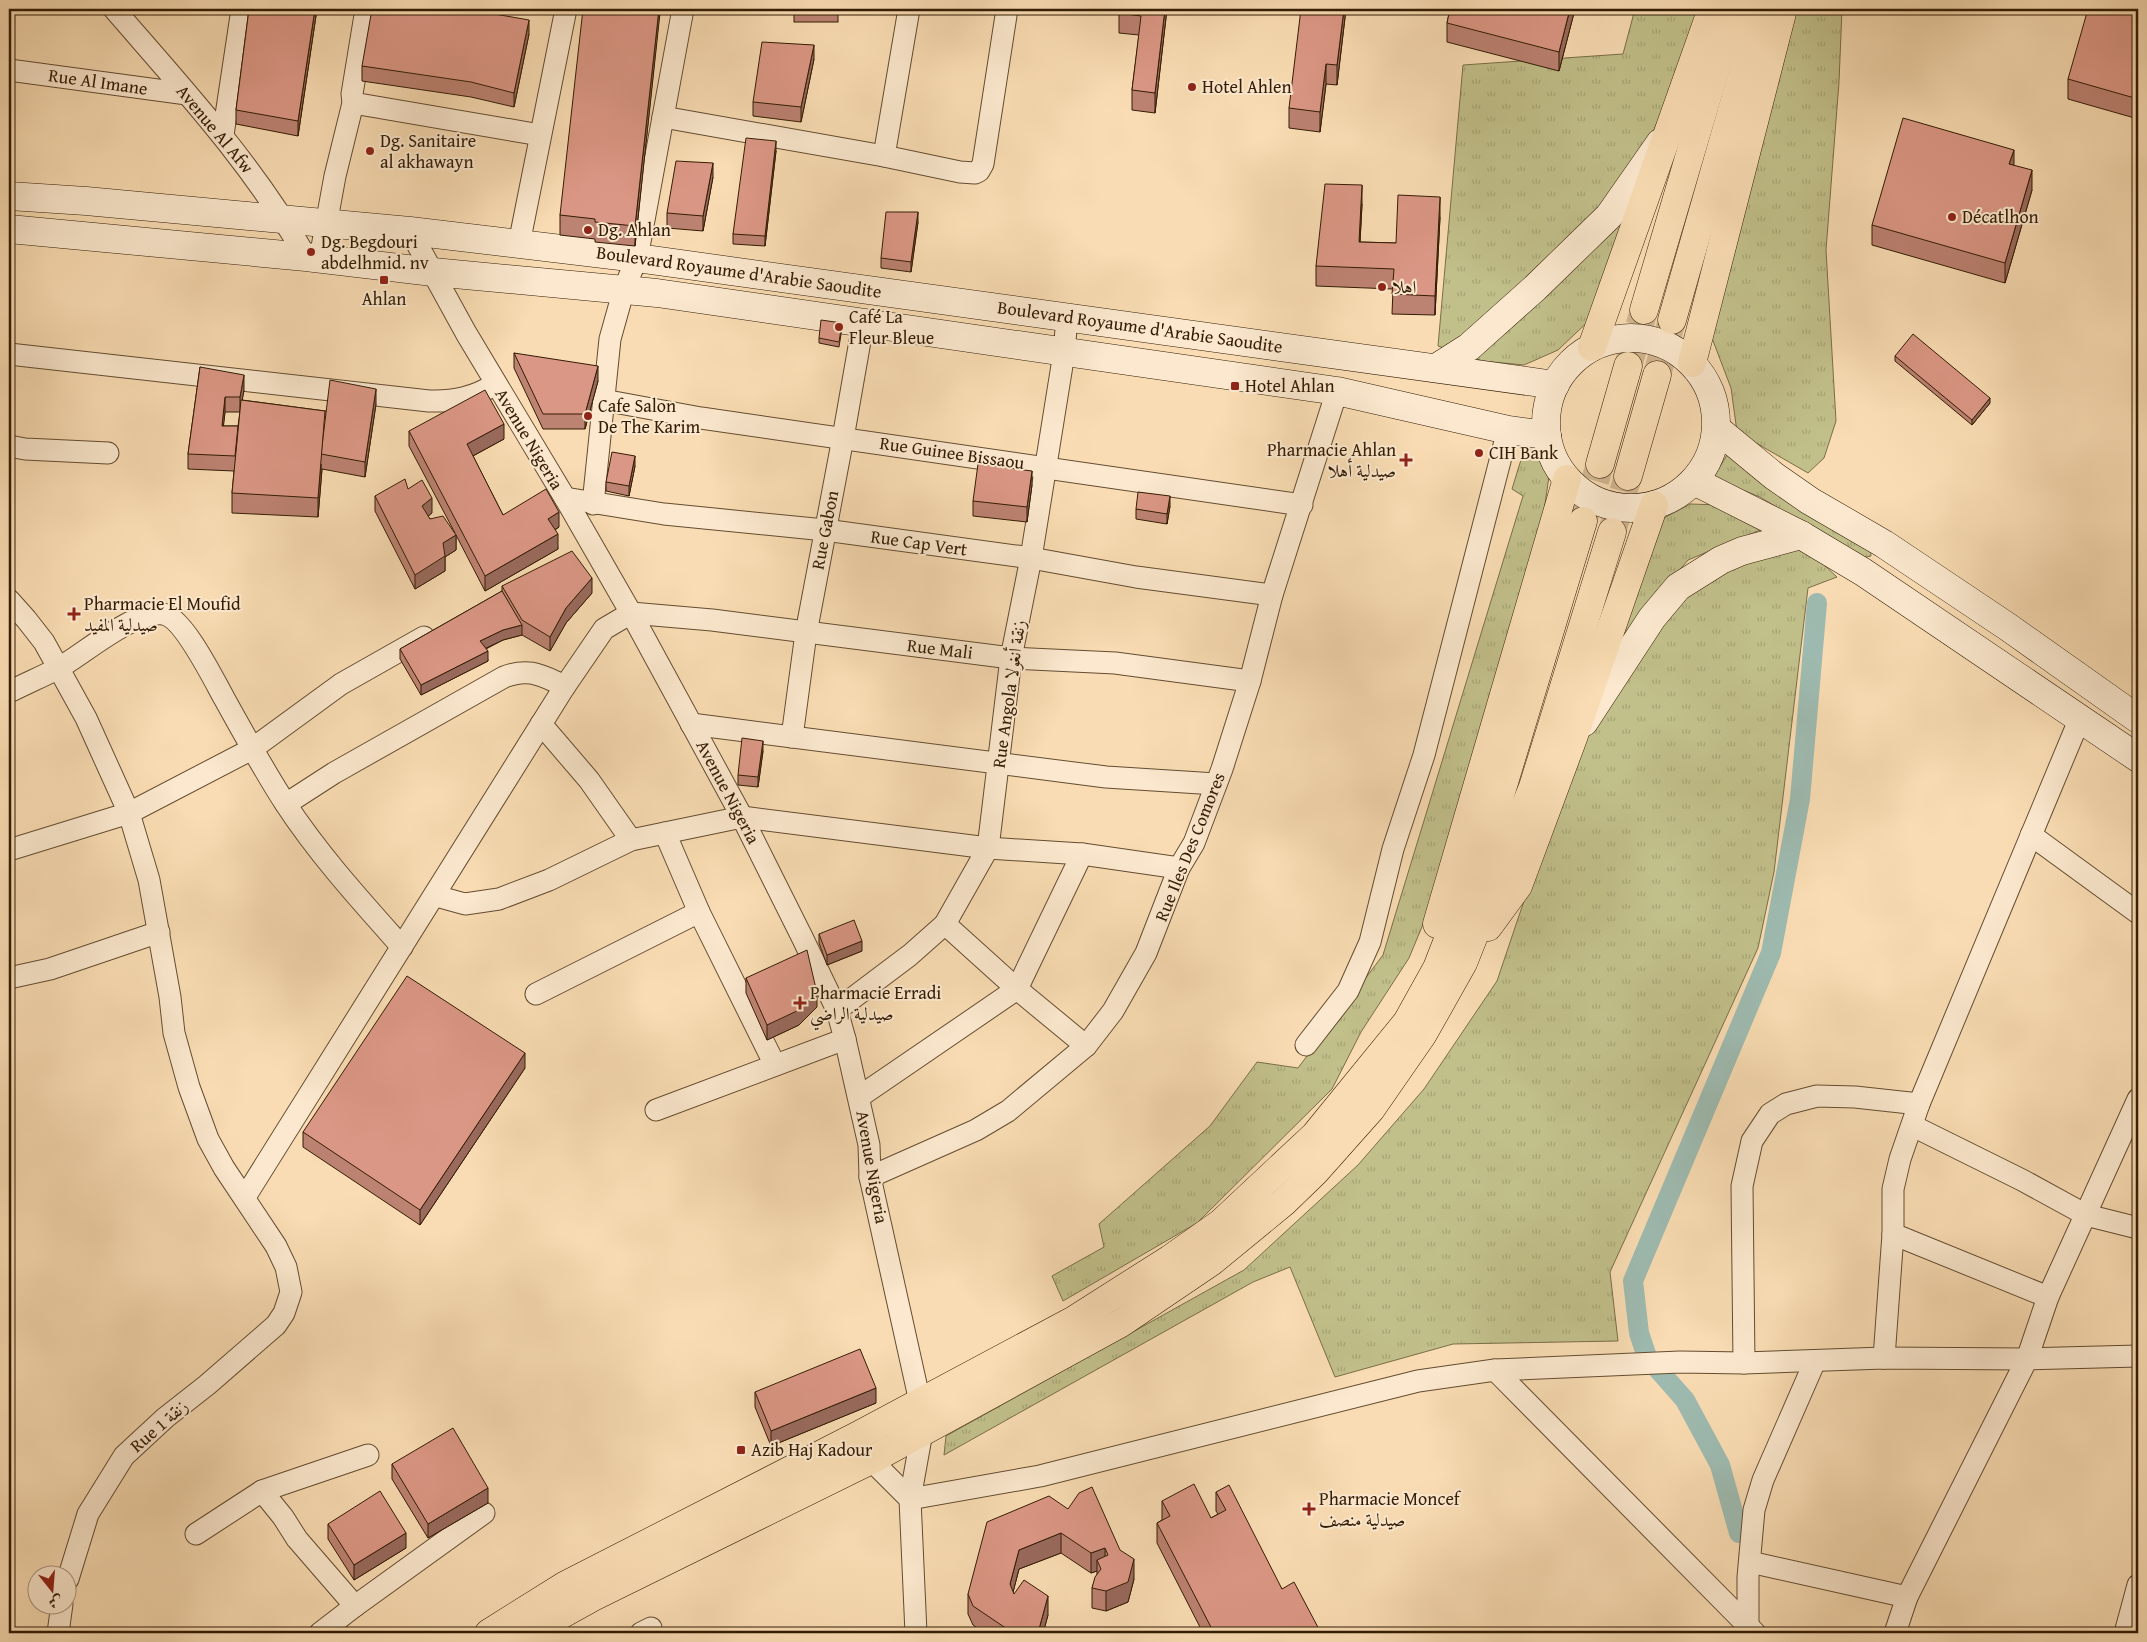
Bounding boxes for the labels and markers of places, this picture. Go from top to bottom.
place label: Hotel Ahlen [1202,73,1292,100]
marker: Hotel Ahlen [1186,81,1198,93]
place label: Dg. Sanitaire al akhawayn [380,127,476,175]
marker: Dg. Sanitaire al akhawayn [364,145,376,157]
place label: Décatlhon [1962,203,2039,230]
marker: Décatlhon [1946,211,1958,223]
place label: Dg. Ahlan [598,216,671,243]
marker: Dg. Ahlan [582,224,594,236]
place label: Dg. Begdouri abdelhmid. nv [321,228,429,276]
marker: Dg. Begdouri abdelhmid. nv [305,246,317,258]
place label: اهلا [1392,273,1417,300]
marker: Ahlan [378,274,390,286]
marker: اهلا [1376,281,1388,293]
place label: Ahlan [362,285,406,312]
place label: Café La Fleur Bleue [849,303,934,351]
marker: Café La Fleur Bleue [833,321,845,333]
place label: Hotel Ahlan [1245,372,1335,399]
marker: Hotel Ahlan [1229,380,1241,392]
place label: Cafe Salon De The Karim [598,392,701,440]
marker: Cafe Salon De The Karim [582,410,594,422]
place label: Pharmacie Ahlan صيدلية أهلا [1267,436,1396,484]
place label: CIH Bank [1489,439,1559,466]
marker: CIH Bank [1473,447,1485,459]
marker: Pharmacie Ahlan صيدلية أهلا [1400,454,1412,466]
place label: Pharmacie El Moufid صيدلية المفيد [84,590,241,638]
marker: Pharmacie El Moufid صيدلية المفيد [68,608,80,620]
place label: Pharmacie Erradi صيدلية الراضي [810,979,941,1031]
marker: Pharmacie Erradi صيدلية الراضي [794,997,806,1009]
place label: Azib Haj Kadour [751,1436,873,1463]
marker: Azib Haj Kadour [735,1444,747,1456]
place label: Pharmacie Moncef صيدلية منصف [1319,1485,1462,1533]
marker: Pharmacie Moncef صيدلية منصف [1303,1503,1315,1515]

